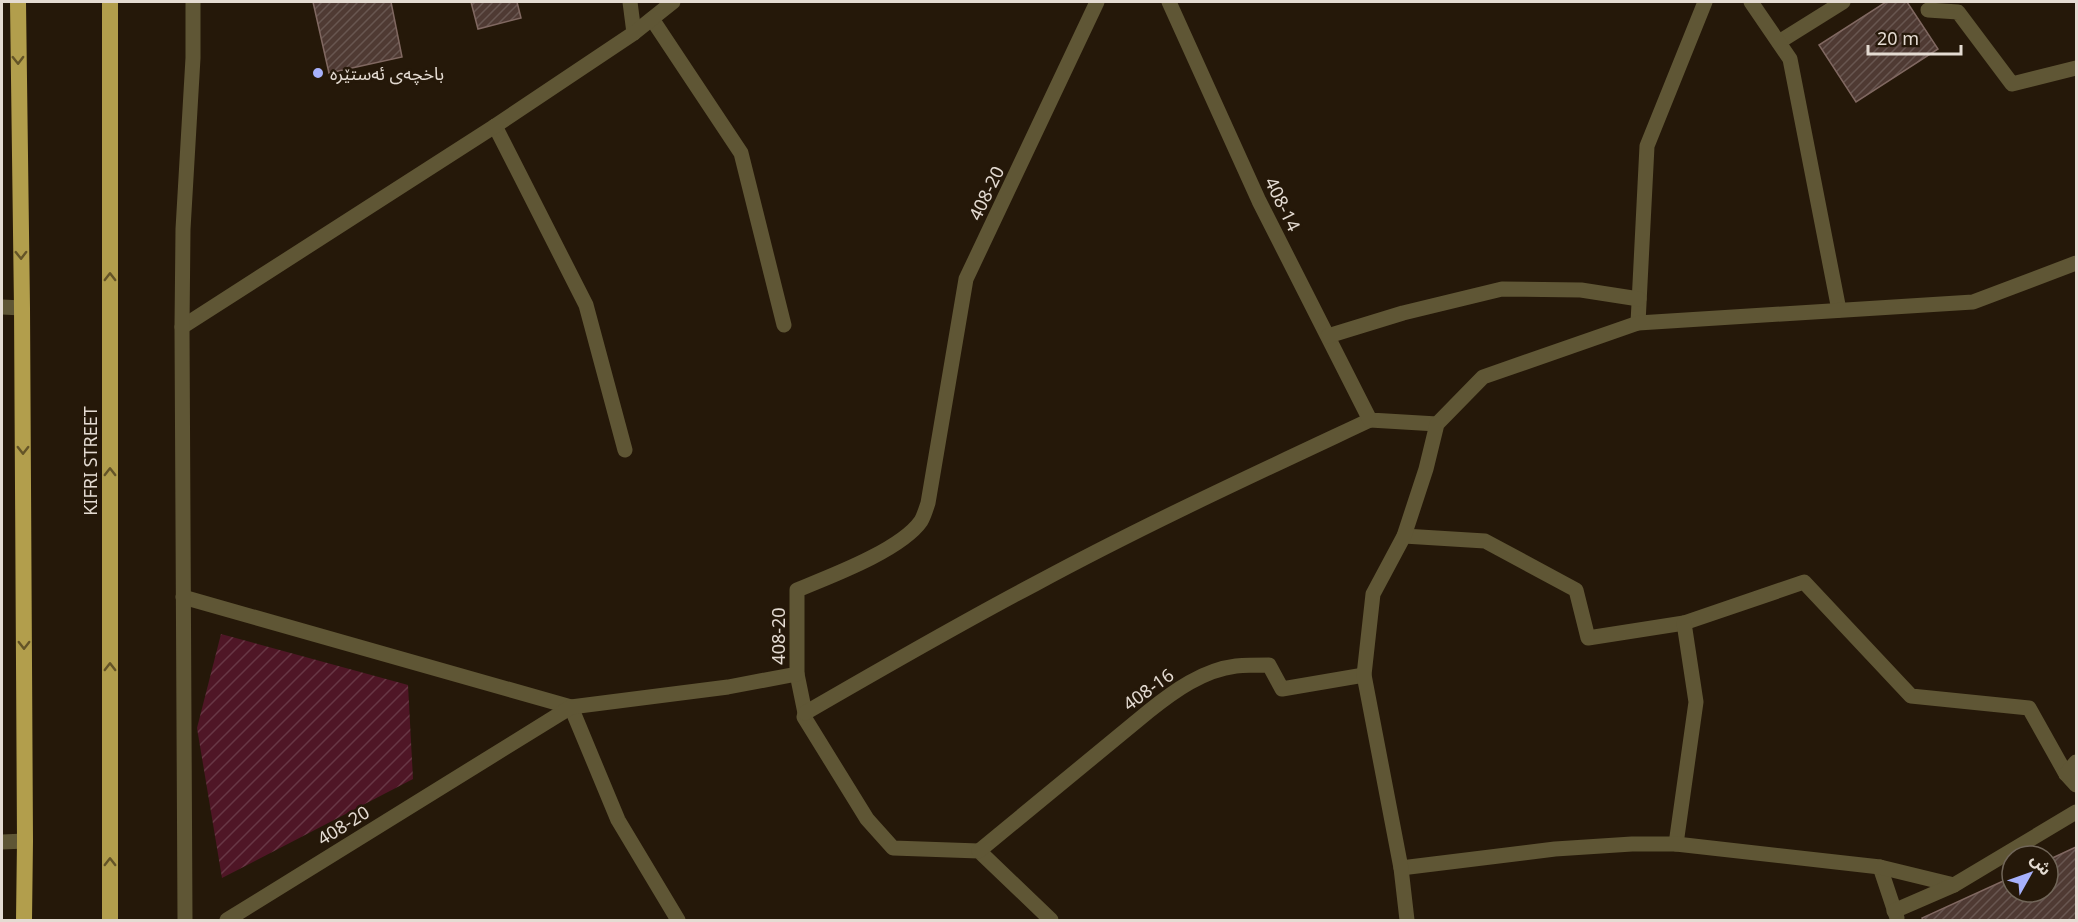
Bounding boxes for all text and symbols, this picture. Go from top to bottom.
scale bar [1868,18,1961,56]
text: 20 m [1877,26,1919,50]
one-way arrow [12,55,25,64]
place label: باخچەی ئەستێرە [330,61,444,85]
marker: باخچەی ئەستێرە [311,66,325,80]
street label: 408-20 [963,162,1009,224]
street label: 408-14 [1260,173,1306,235]
one-way arrow [15,250,27,259]
one-way arrow [104,273,116,282]
street label: KIFRI STREET [78,406,102,516]
one-way arrow [17,445,29,454]
one-way arrow [104,468,116,477]
street label: 408-20 [766,607,790,665]
one-way arrow [18,640,30,649]
street label: 408-16 [1118,662,1178,716]
one-way arrow [104,663,116,672]
street label: 408-20 [312,800,374,850]
north arrow [2000,844,2060,904]
text: ش [2026,849,2057,880]
one-way arrow [104,858,116,867]

